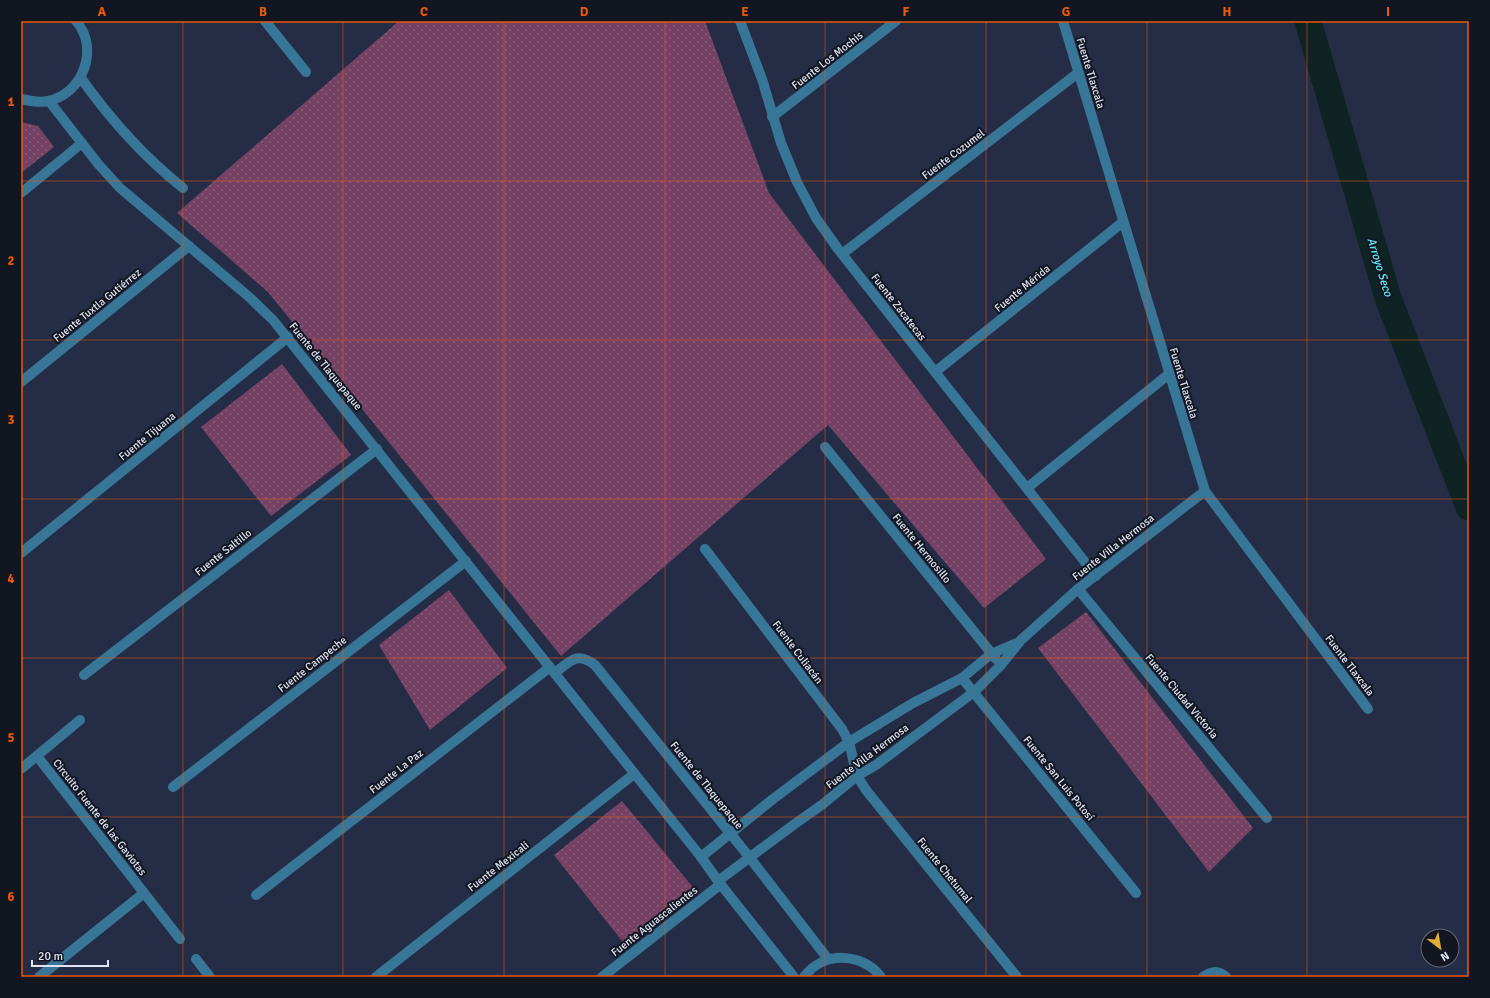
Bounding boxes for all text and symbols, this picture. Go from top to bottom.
text: A [98,4,107,20]
text: B [259,4,267,20]
text: C [420,4,428,20]
text: D [580,4,589,20]
text: E [741,4,749,20]
text: F [903,4,910,20]
text: G [1062,4,1070,20]
text: H [1223,4,1231,20]
text: I [1386,4,1390,20]
street label: Fuente Los Mochis [789,29,866,92]
street label: Fuente Tlaxcala [1074,36,1108,110]
text: 1 [7,94,15,110]
street label: Fuente Cozumel [919,127,987,182]
water label: Arroyo Seco [1363,236,1396,299]
text: 2 [7,253,15,269]
street label: Fuente Mérida [992,262,1053,315]
street label: Fuente Tuxtla Gutiérrez [51,266,144,345]
street label: Fuente Zacatecas [868,271,929,344]
street label: Fuente de Tlaquepaque [286,320,365,413]
street label: Fuente Tlaxcala [1167,346,1201,420]
street label: Fuente Tijuana [116,409,179,463]
text: 3 [7,412,15,428]
street label: Fuente Hermosillo [890,511,954,586]
street label: Fuente Villa Hermosa [1070,511,1157,583]
street label: Fuente Saltillo [192,526,254,579]
text: 4 [7,571,15,587]
street label: Fuente Culiacán [770,618,826,686]
street label: Fuente Tlaxcala [1322,632,1377,699]
street label: Fuente Campeche [275,634,349,695]
street label: Fuente Ciudad Victoria [1142,651,1221,742]
street label: Fuente Villa Hermosa [823,721,912,792]
text: 5 [7,730,15,746]
street label: Fuente San Luis Potosí [1020,733,1097,823]
street label: Fuente de Tlaquepaque [667,739,746,832]
street label: Fuente La Paz [367,746,426,796]
street label: Circuito Fuente de las Gaviotas [50,757,149,878]
street label: Fuente Chetumal [914,835,975,906]
street label: Fuente Mexicali [465,838,531,894]
street label: Fuente Aguascalientes [609,884,700,959]
text: 6 [7,889,15,905]
north arrow [1420,928,1460,968]
scale bar [32,942,108,968]
text: 20 m [38,949,63,964]
text: N [1438,949,1452,964]

